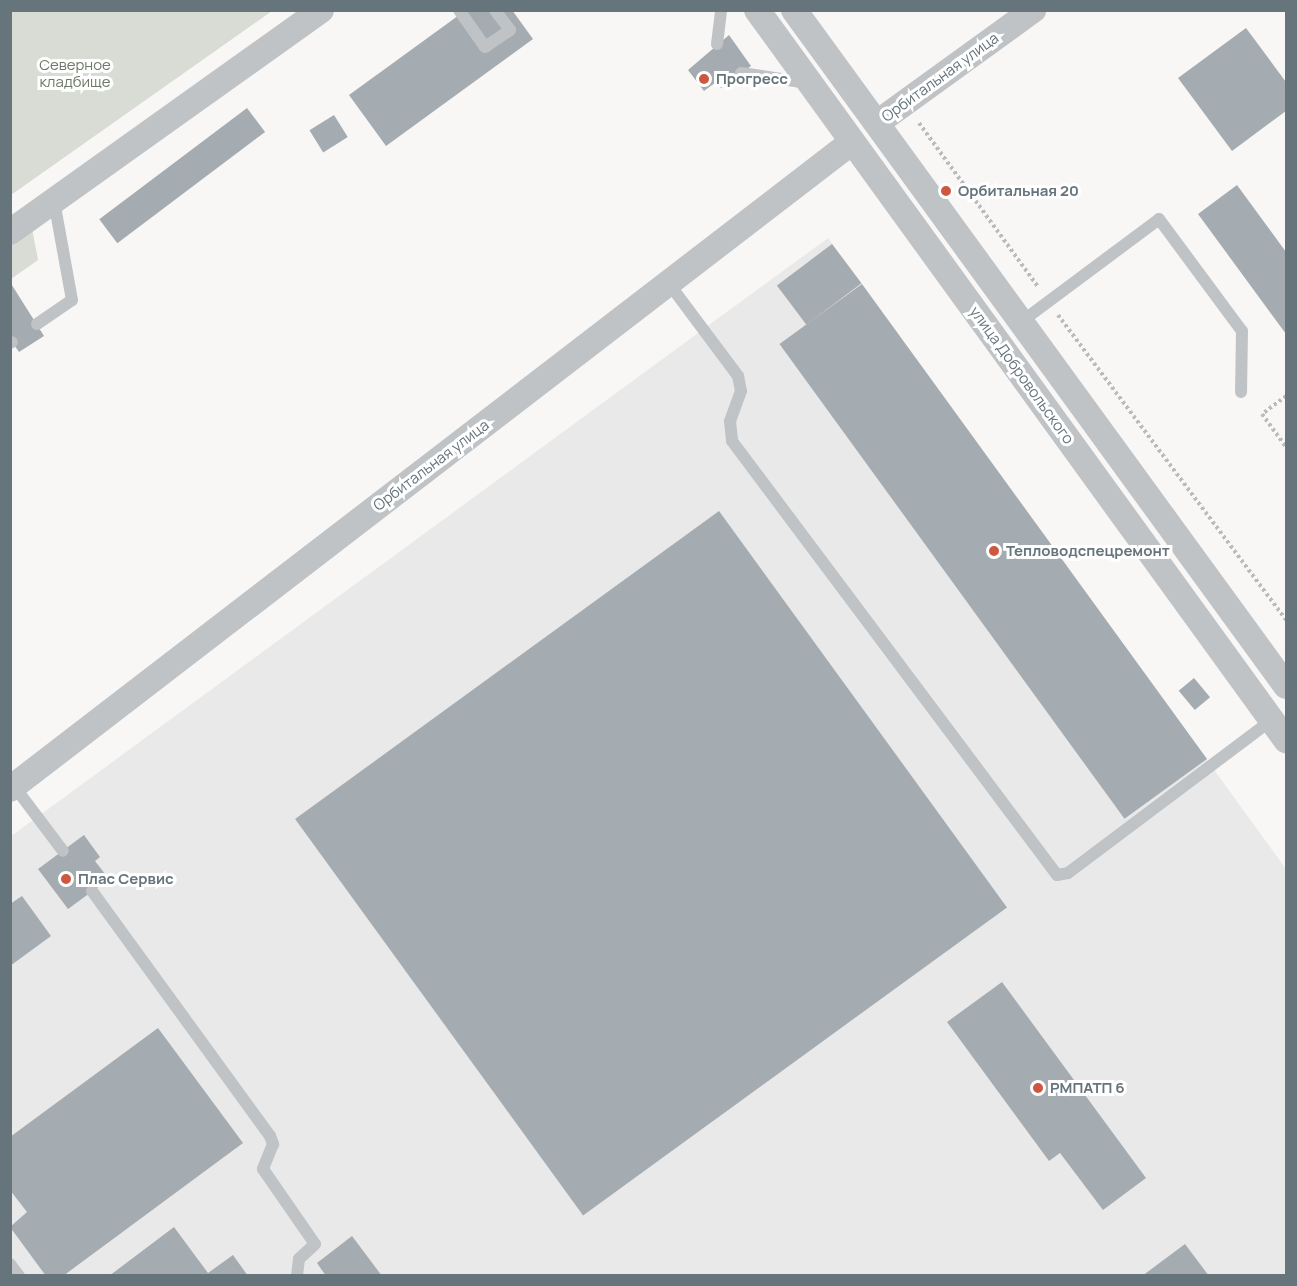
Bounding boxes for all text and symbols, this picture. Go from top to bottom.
street label: Орбитальная улица [878,29,1002,125]
park label: Северное кладбище [39,55,111,90]
place label: Прогресс [716,70,788,88]
marker: Прогресс [697,72,711,86]
place label: Орбитальная 20 [958,182,1079,200]
marker: Орбитальная 20 [939,184,953,198]
street label: улица Добровольского [966,303,1078,447]
street label: Орбитальная улица [370,416,492,514]
place label: Тепловодспецремонт [1006,542,1170,560]
marker: Тепловодспецремонт [987,544,1001,558]
place label: Плас Сервис [78,870,174,888]
marker: Плас Сервис [59,872,73,886]
place label: РМПАТП 6 [1050,1079,1125,1097]
marker: РМПАТП 6 [1031,1081,1045,1095]

